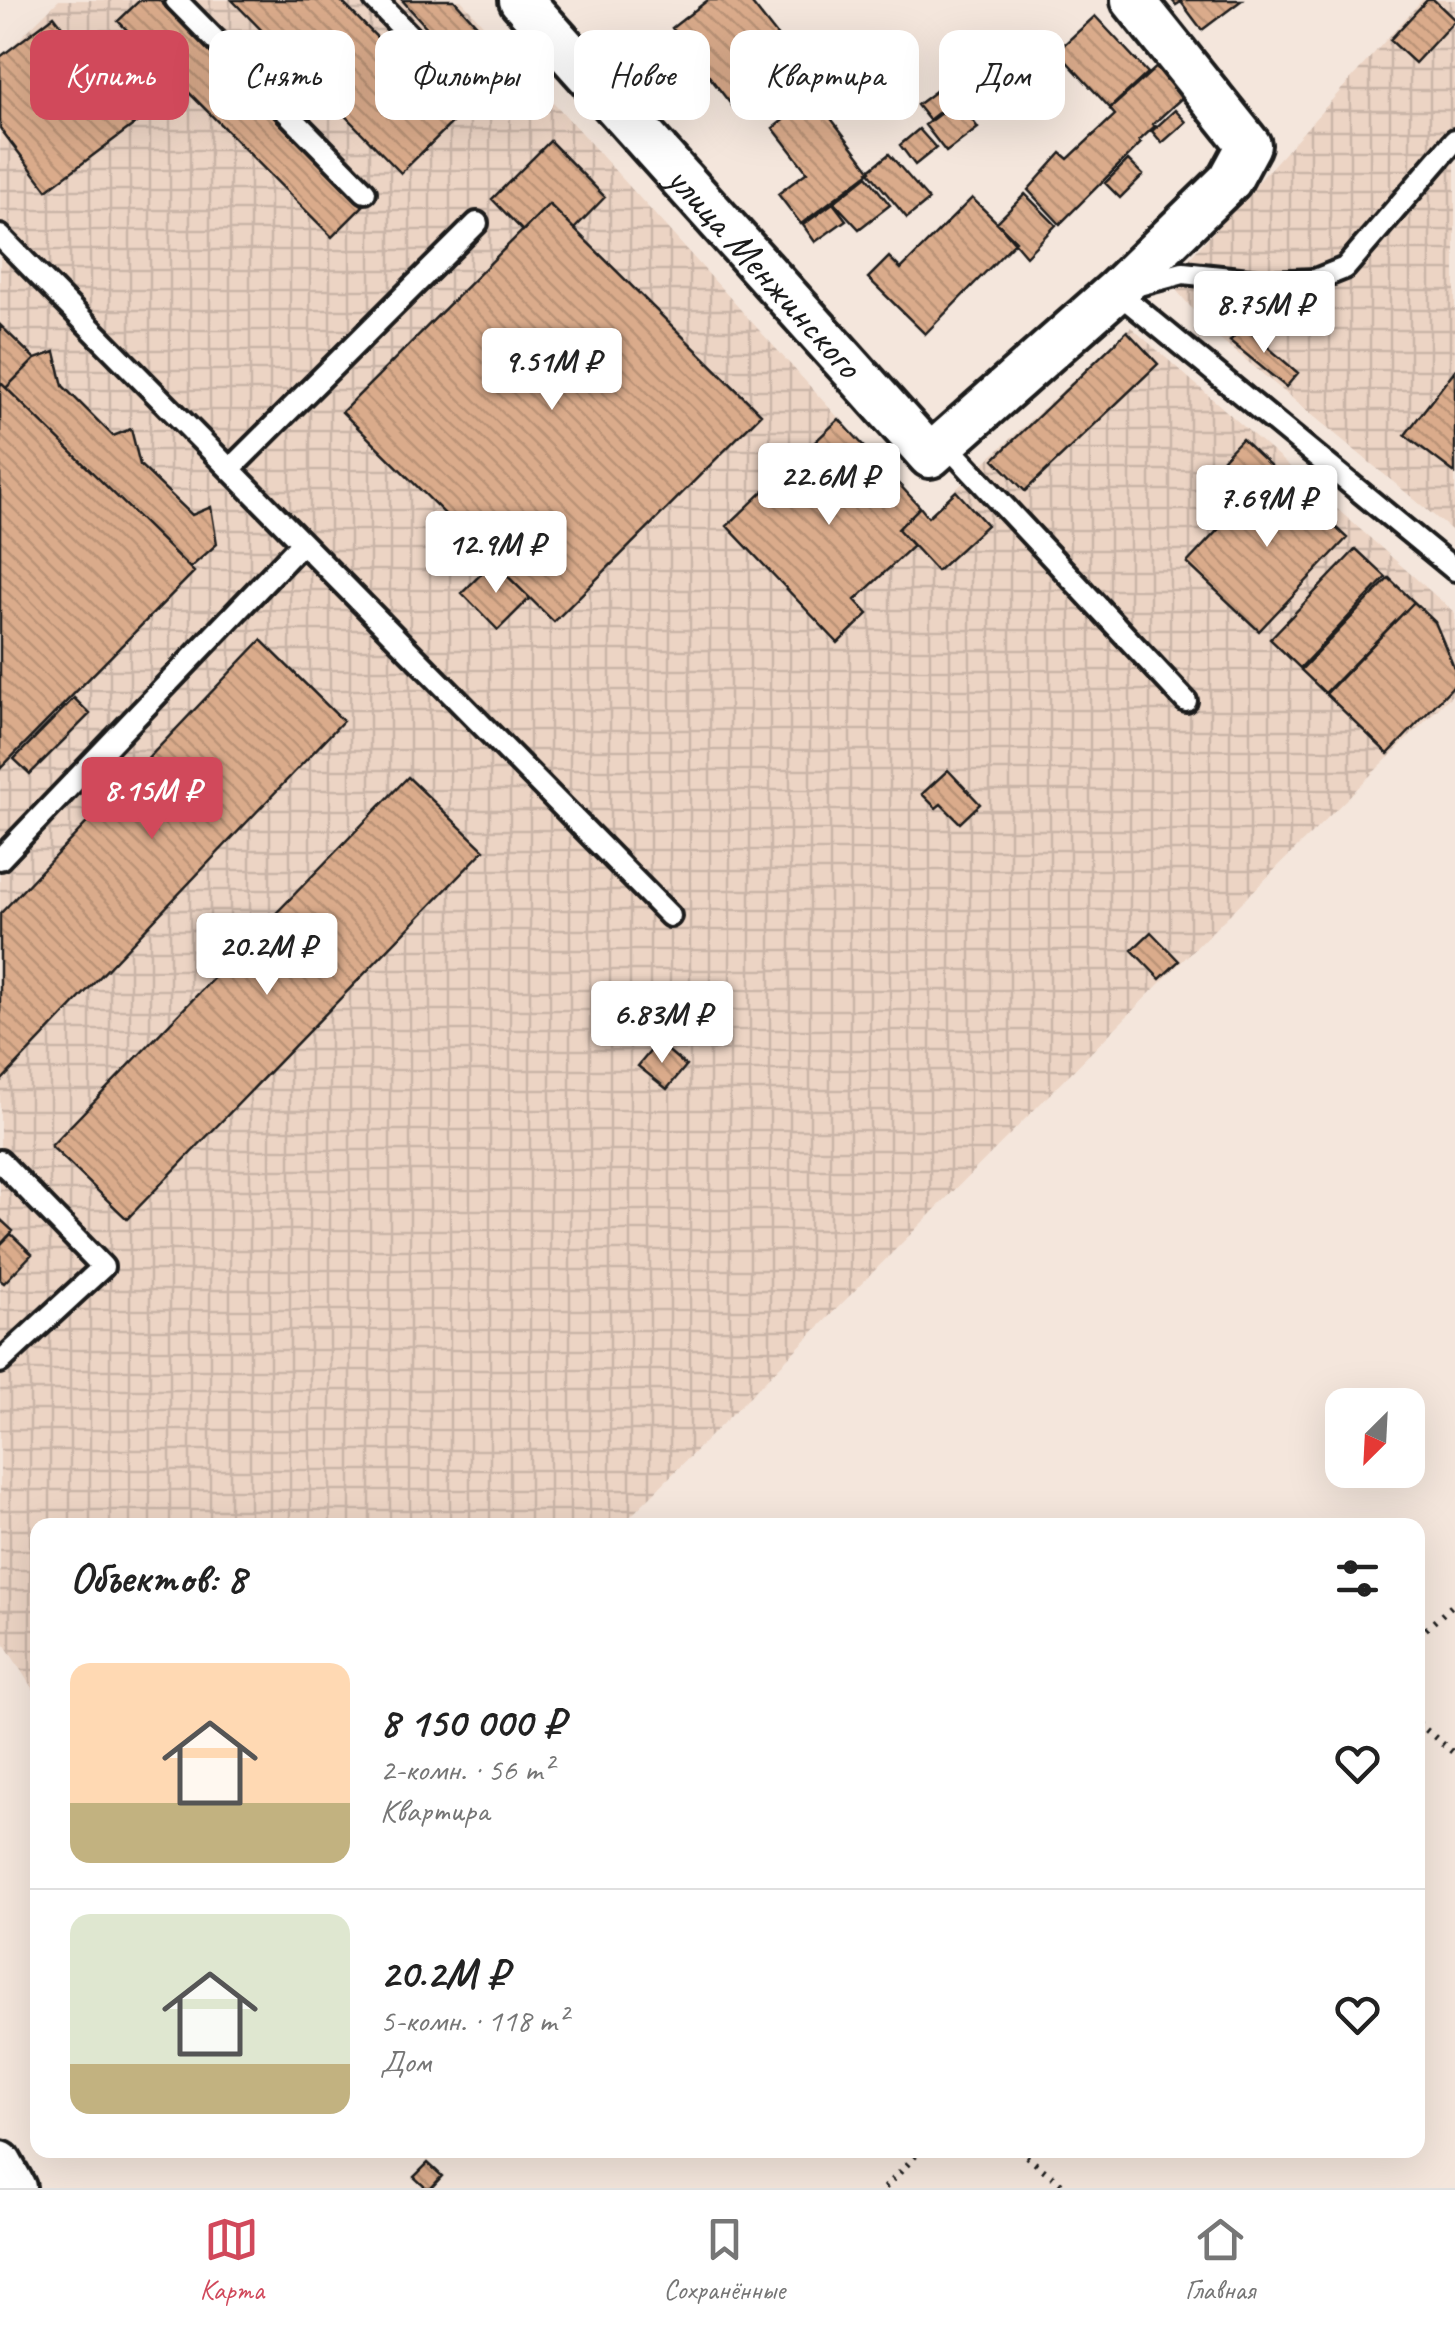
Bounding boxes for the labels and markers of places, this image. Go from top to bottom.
pin: 8.75M ₽ [1172,271,1356,356]
pin: 9.51M ₽ [460,328,644,413]
pin: 22.6M ₽ [737,443,921,528]
pin: 7.69M ₽ [1175,465,1359,550]
pin: 12.9M ₽ [404,511,588,596]
pin: 8.15M ₽ [60,757,244,842]
pin: 20.2M ₽ [175,913,359,998]
pin: 6.83M ₽ [570,981,754,1066]

